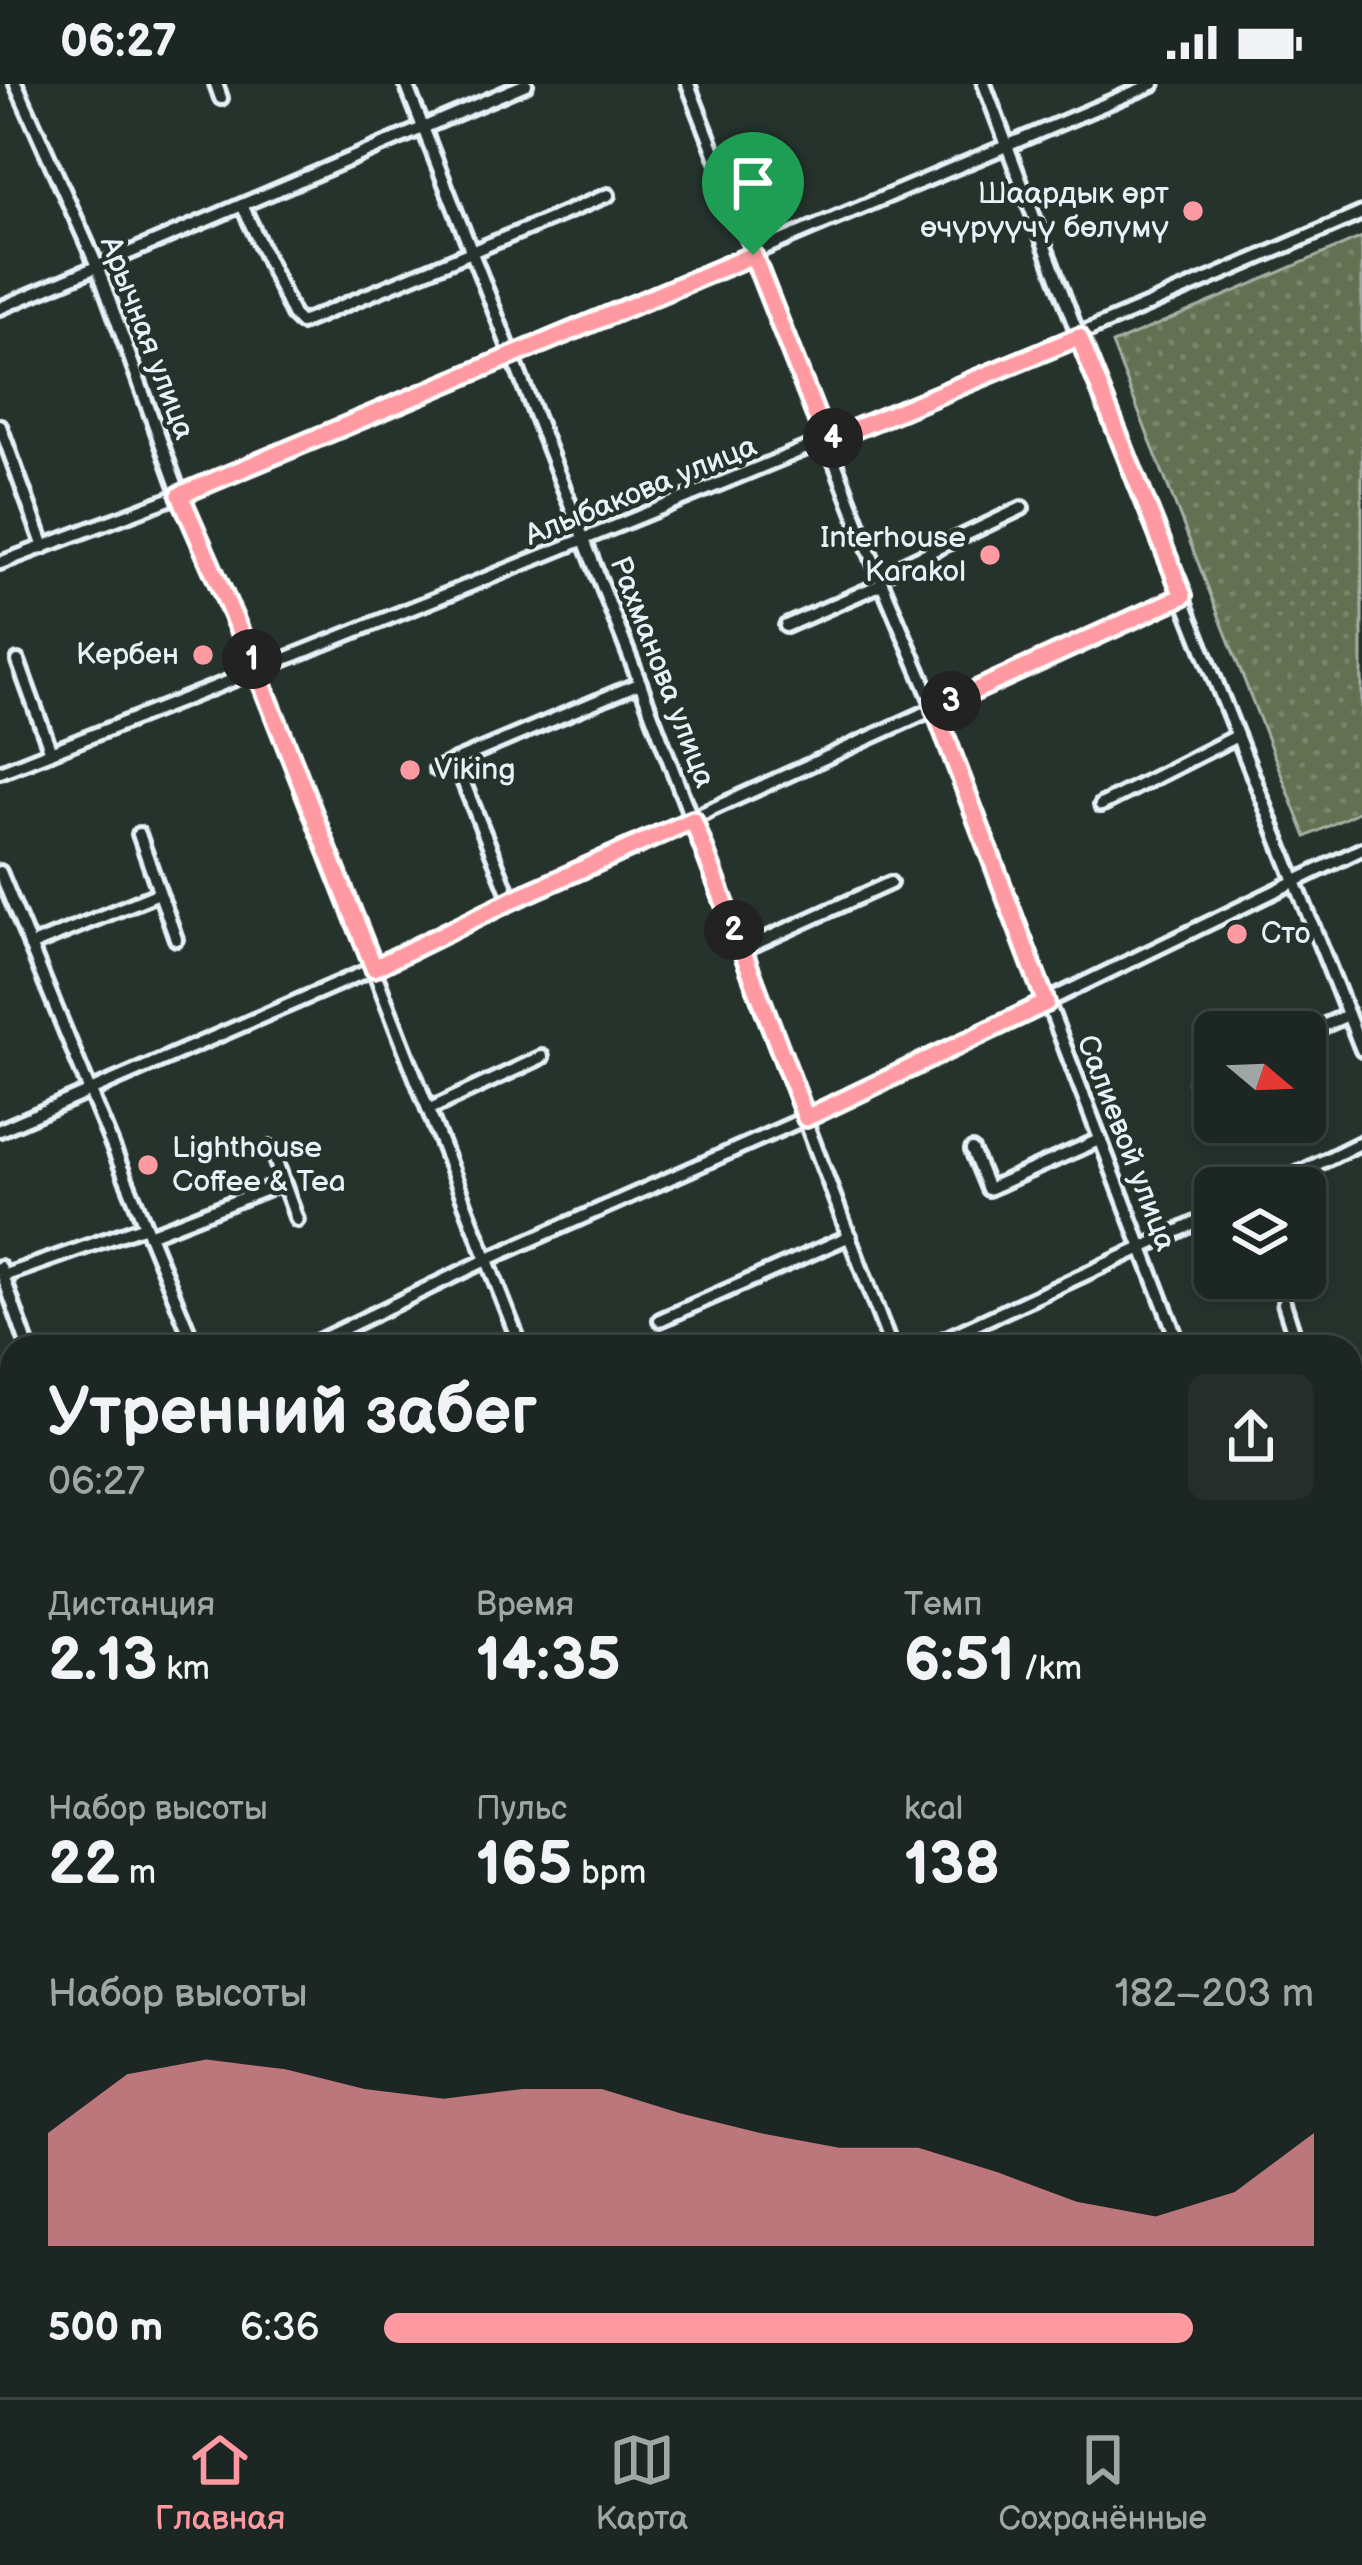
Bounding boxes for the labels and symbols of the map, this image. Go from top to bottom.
pin [702,132,804,255]
place label: Шаардык өрт өчүрүүчү бөлүмү [920,176,1169,246]
marker: Шаардык өрт өчүрүүчү бөлүмү [1180,198,1206,224]
street label: Арычная улица [91,230,202,445]
pin: 4 [803,408,863,468]
street label: Алыбакова улица [519,428,762,554]
place label: Interhouse Karakol [820,520,966,590]
marker: Interhouse Karakol [977,542,1003,568]
street label: Рахманова улица [601,551,723,793]
pin: 1 [222,629,282,689]
place label: Кербен [76,637,179,673]
marker: Кербен [190,642,216,668]
pin: 3 [921,671,981,731]
place label: Viking [434,752,516,788]
marker: Viking [397,757,423,783]
pin: 2 [704,900,764,960]
place label: Сто [1261,916,1310,952]
marker: Сто [1224,921,1250,947]
north arrow [1194,1011,1326,1143]
street label: Салиевой улица [1068,1030,1184,1256]
place label: Lighthouse Coffee & Tea [172,1130,346,1200]
marker: Lighthouse Coffee & Tea [135,1152,161,1178]

